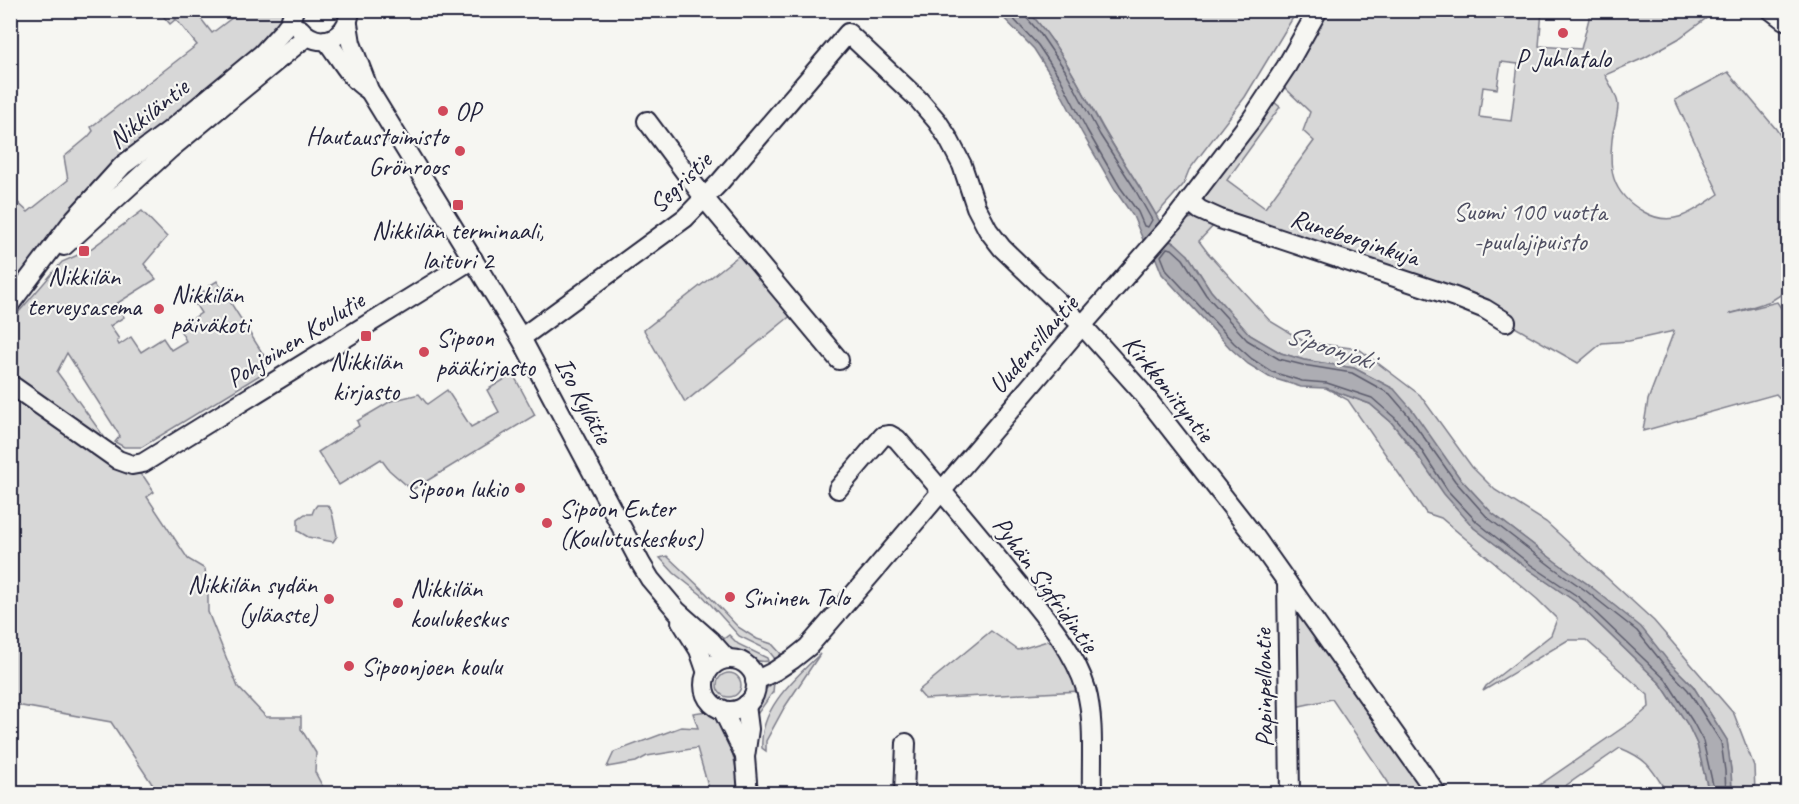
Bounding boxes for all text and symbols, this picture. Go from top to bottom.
marker: P Juhlatalo [1556,26,1570,40]
place label: P Juhlatalo [1515,42,1613,75]
street label: Nikkiläntie [101,70,196,156]
place label: OP [455,95,484,128]
marker: OP [436,104,450,118]
place label: Hautaustoimisto Grönroos [306,120,451,183]
street label: Segristie [642,143,721,220]
marker: Hautaustoimisto Grönroos [453,144,467,158]
park label: Suomi 100 vuotta -puulajipuisto [1453,195,1609,258]
marker: Nikkilän terminaali, laituri 2 [451,198,465,212]
street label: Runeberginkuja [1286,201,1426,274]
place label: Nikkilän terminaali, laituri 2 [372,214,544,277]
marker: Nikkilän terveysasema [77,244,91,258]
place label: Nikkilän terveysasema [27,260,143,323]
place label: Nikkilän päiväkoti [171,278,253,341]
street label: Pohjoinen Koulutie [220,283,372,395]
street label: Uudensillantie [981,287,1086,401]
marker: Nikkilän päiväkoti [152,302,166,316]
water label: Sipoonjoki [1282,317,1384,379]
place label: Sipoon pääkirjasto [436,321,537,384]
street label: Kirkkoniityntie [1115,328,1223,450]
marker: Nikkilän kirjasto [359,329,373,343]
place label: Nikkilän kirjasto [330,345,403,408]
marker: Sipoon pääkirjasto [417,345,431,359]
street label: Iso Kylätie [547,351,621,451]
place label: Sipoon lukio [406,472,510,505]
marker: Sipoon lukio [513,481,527,495]
place label: Sipoon Enter (Koulutuskeskus) [559,492,704,555]
street label: Pyhän Sigfridintie [985,510,1107,660]
marker: Sipoon Enter (Koulutuskeskus) [540,516,554,530]
place label: Nikkilän sydän (yläaste) [187,568,318,631]
place label: Nikkilän koulukeskus [410,572,509,635]
place label: Sininen Talo [742,581,852,614]
marker: Sininen Talo [723,590,737,604]
marker: Nikkilän sydän (yläaste) [322,592,336,606]
marker: Nikkilän koulukeskus [391,596,405,610]
street label: Papinpellontie [1246,627,1281,748]
place label: Sipoonjoen koulu [361,650,505,683]
marker: Sipoonjoen koulu [342,659,356,673]

